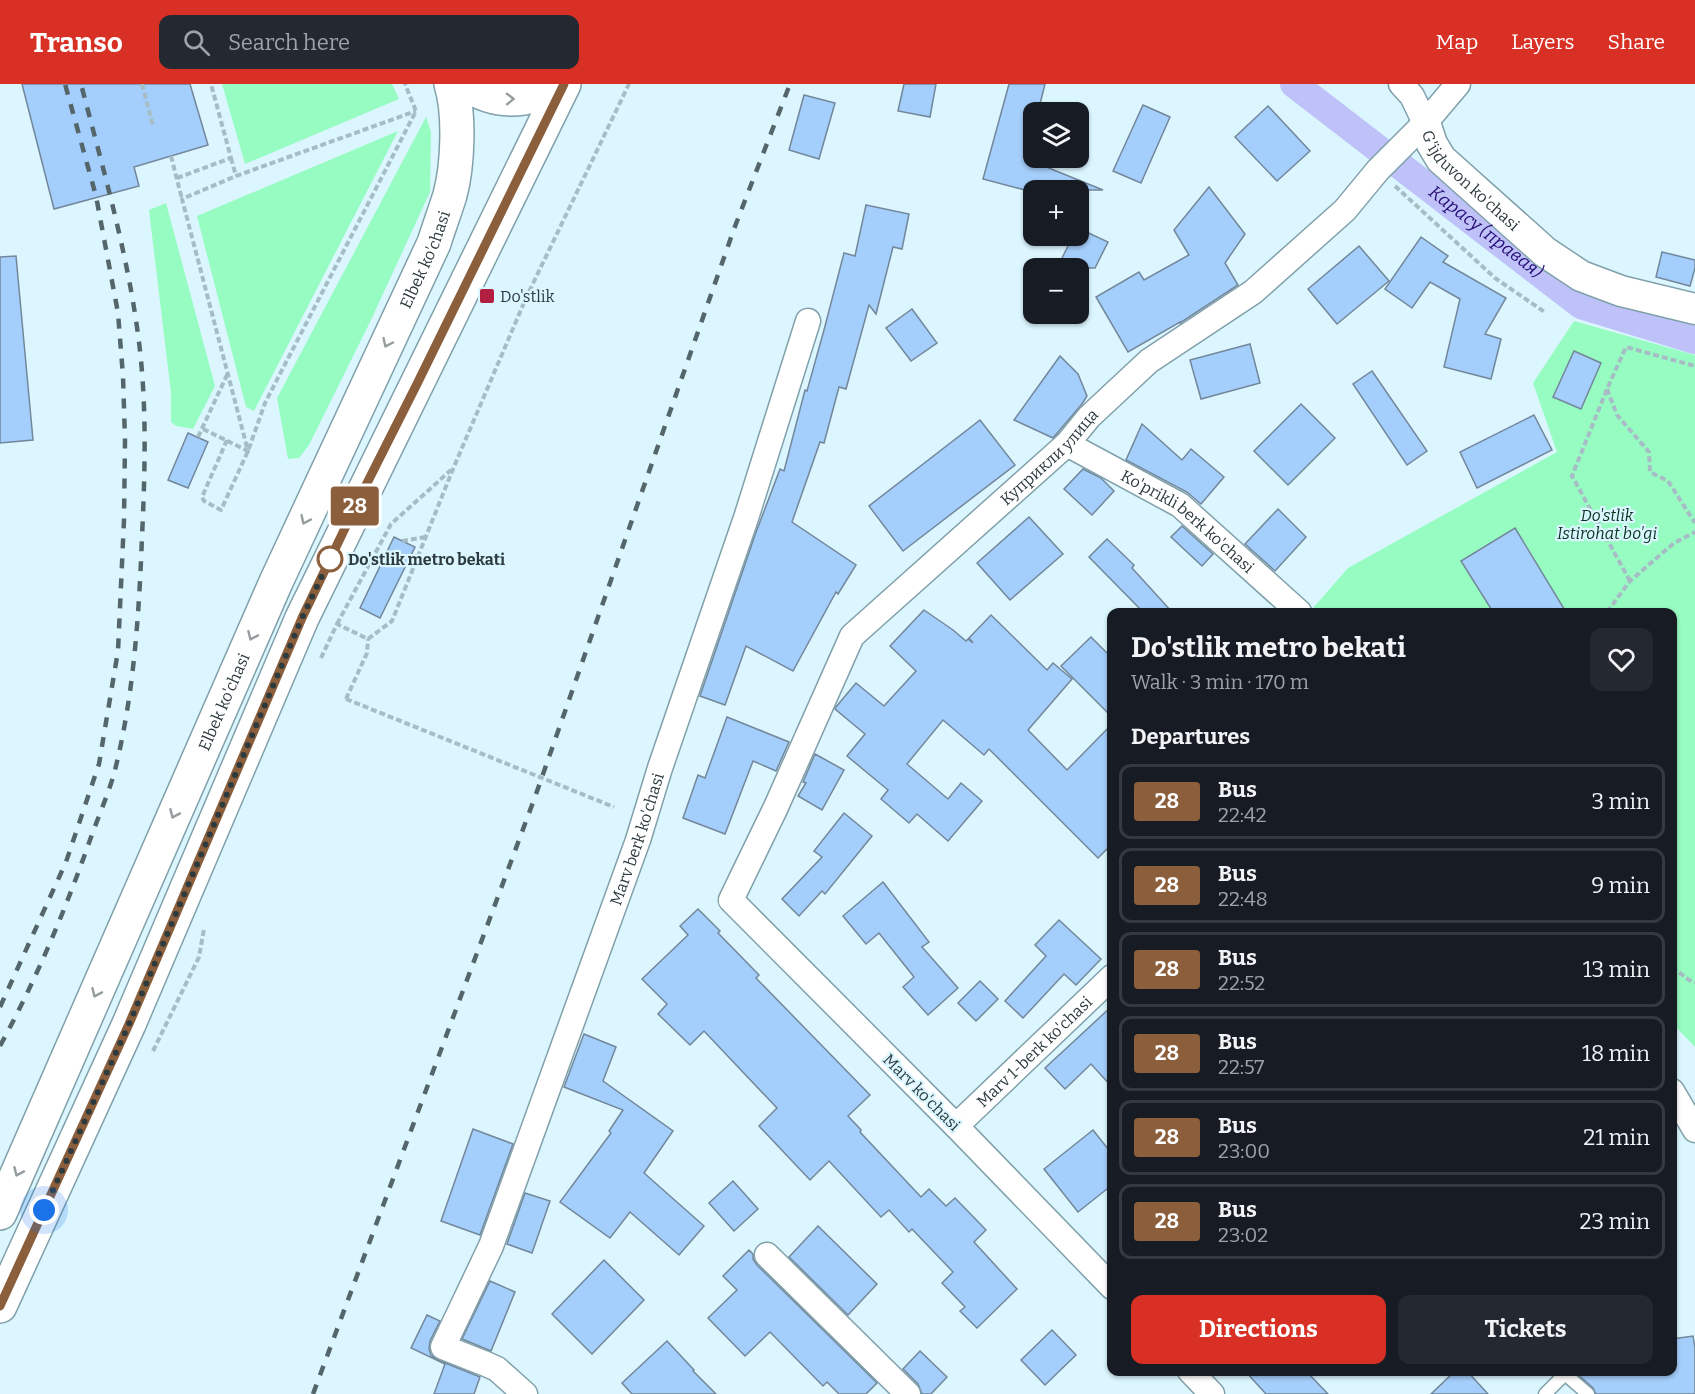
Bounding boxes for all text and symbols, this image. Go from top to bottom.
search box [159,15,579,69]
text: Transo [30,26,123,59]
icon: search [180,26,213,59]
text: Search here [228,29,350,56]
text: Map [1436,29,1478,55]
text: Layers [1511,29,1575,55]
text: Share [1608,29,1665,55]
one-way arrow [506,92,515,105]
map controls [1023,102,1089,324]
button: layers [1023,102,1089,168]
street label: G'ijduvon ko'chasi [1418,128,1523,235]
button: + [1023,180,1089,246]
water label: Карасу (правая) [1424,181,1548,283]
street label: Elbek ko'chasi [396,208,454,311]
button: − [1023,258,1089,324]
marker: Do'stlik [478,287,496,305]
place label: Do'stlik [500,287,555,306]
one-way arrow [383,336,395,347]
street label: Куприкли улица [996,405,1102,509]
street label: Ko'prikli berk ko'chasi [1118,466,1258,577]
line badge: 28 [328,486,382,526]
text: 28 [343,493,367,519]
park label: Do'stlik Istirohat bo'gi [1557,506,1658,543]
one-way arrow [300,513,312,524]
marker: Do'stlik metro bekati [317,546,343,572]
place label: Do'stlik metro bekati [348,550,505,569]
button: heart [1590,628,1653,691]
one-way arrow [248,629,260,640]
text: Do'stlik metro bekati [1131,631,1406,664]
street label: Elbek ko'chasi [194,650,254,754]
text: Walk · 3 min · 170 m [1131,670,1309,694]
text: Departures [1131,723,1250,750]
street label: Marv berk ko'chasi [606,771,668,908]
text: Bus [1218,776,1257,803]
text: 28 [1155,788,1179,814]
text: 3 min [1592,788,1650,815]
text: 22:42 [1218,803,1267,827]
one-way arrow [169,808,181,819]
text: Bus [1218,860,1257,887]
text: 28 [1155,872,1179,898]
text: 9 min [1591,872,1650,899]
text: 22:48 [1218,887,1268,911]
text: Bus [1218,944,1257,971]
text: 28 [1155,956,1179,982]
text: 13 min [1583,956,1650,983]
text: 22:52 [1218,971,1265,995]
one-way arrow [91,987,103,998]
street label: Marv 1-berk ko'chasi [973,992,1096,1111]
text: Bus [1218,1028,1257,1055]
text: 28 [1155,1040,1179,1066]
text: 18 min [1582,1040,1650,1067]
street label: Marv ko'chasi [879,1050,964,1135]
text: 22:57 [1218,1055,1264,1079]
text: Bus [1218,1112,1257,1139]
text: 28 [1155,1124,1179,1150]
text: 21 min [1583,1124,1650,1151]
text: 23:00 [1218,1139,1270,1163]
one-way arrow [13,1165,25,1176]
your location [29,1195,59,1225]
text: Bus [1218,1196,1257,1223]
text: 28 [1155,1208,1179,1234]
text: 23 min [1580,1208,1650,1235]
text: 23:02 [1218,1223,1268,1247]
button: Directions [1131,1295,1386,1364]
button: Tickets [1398,1295,1653,1364]

